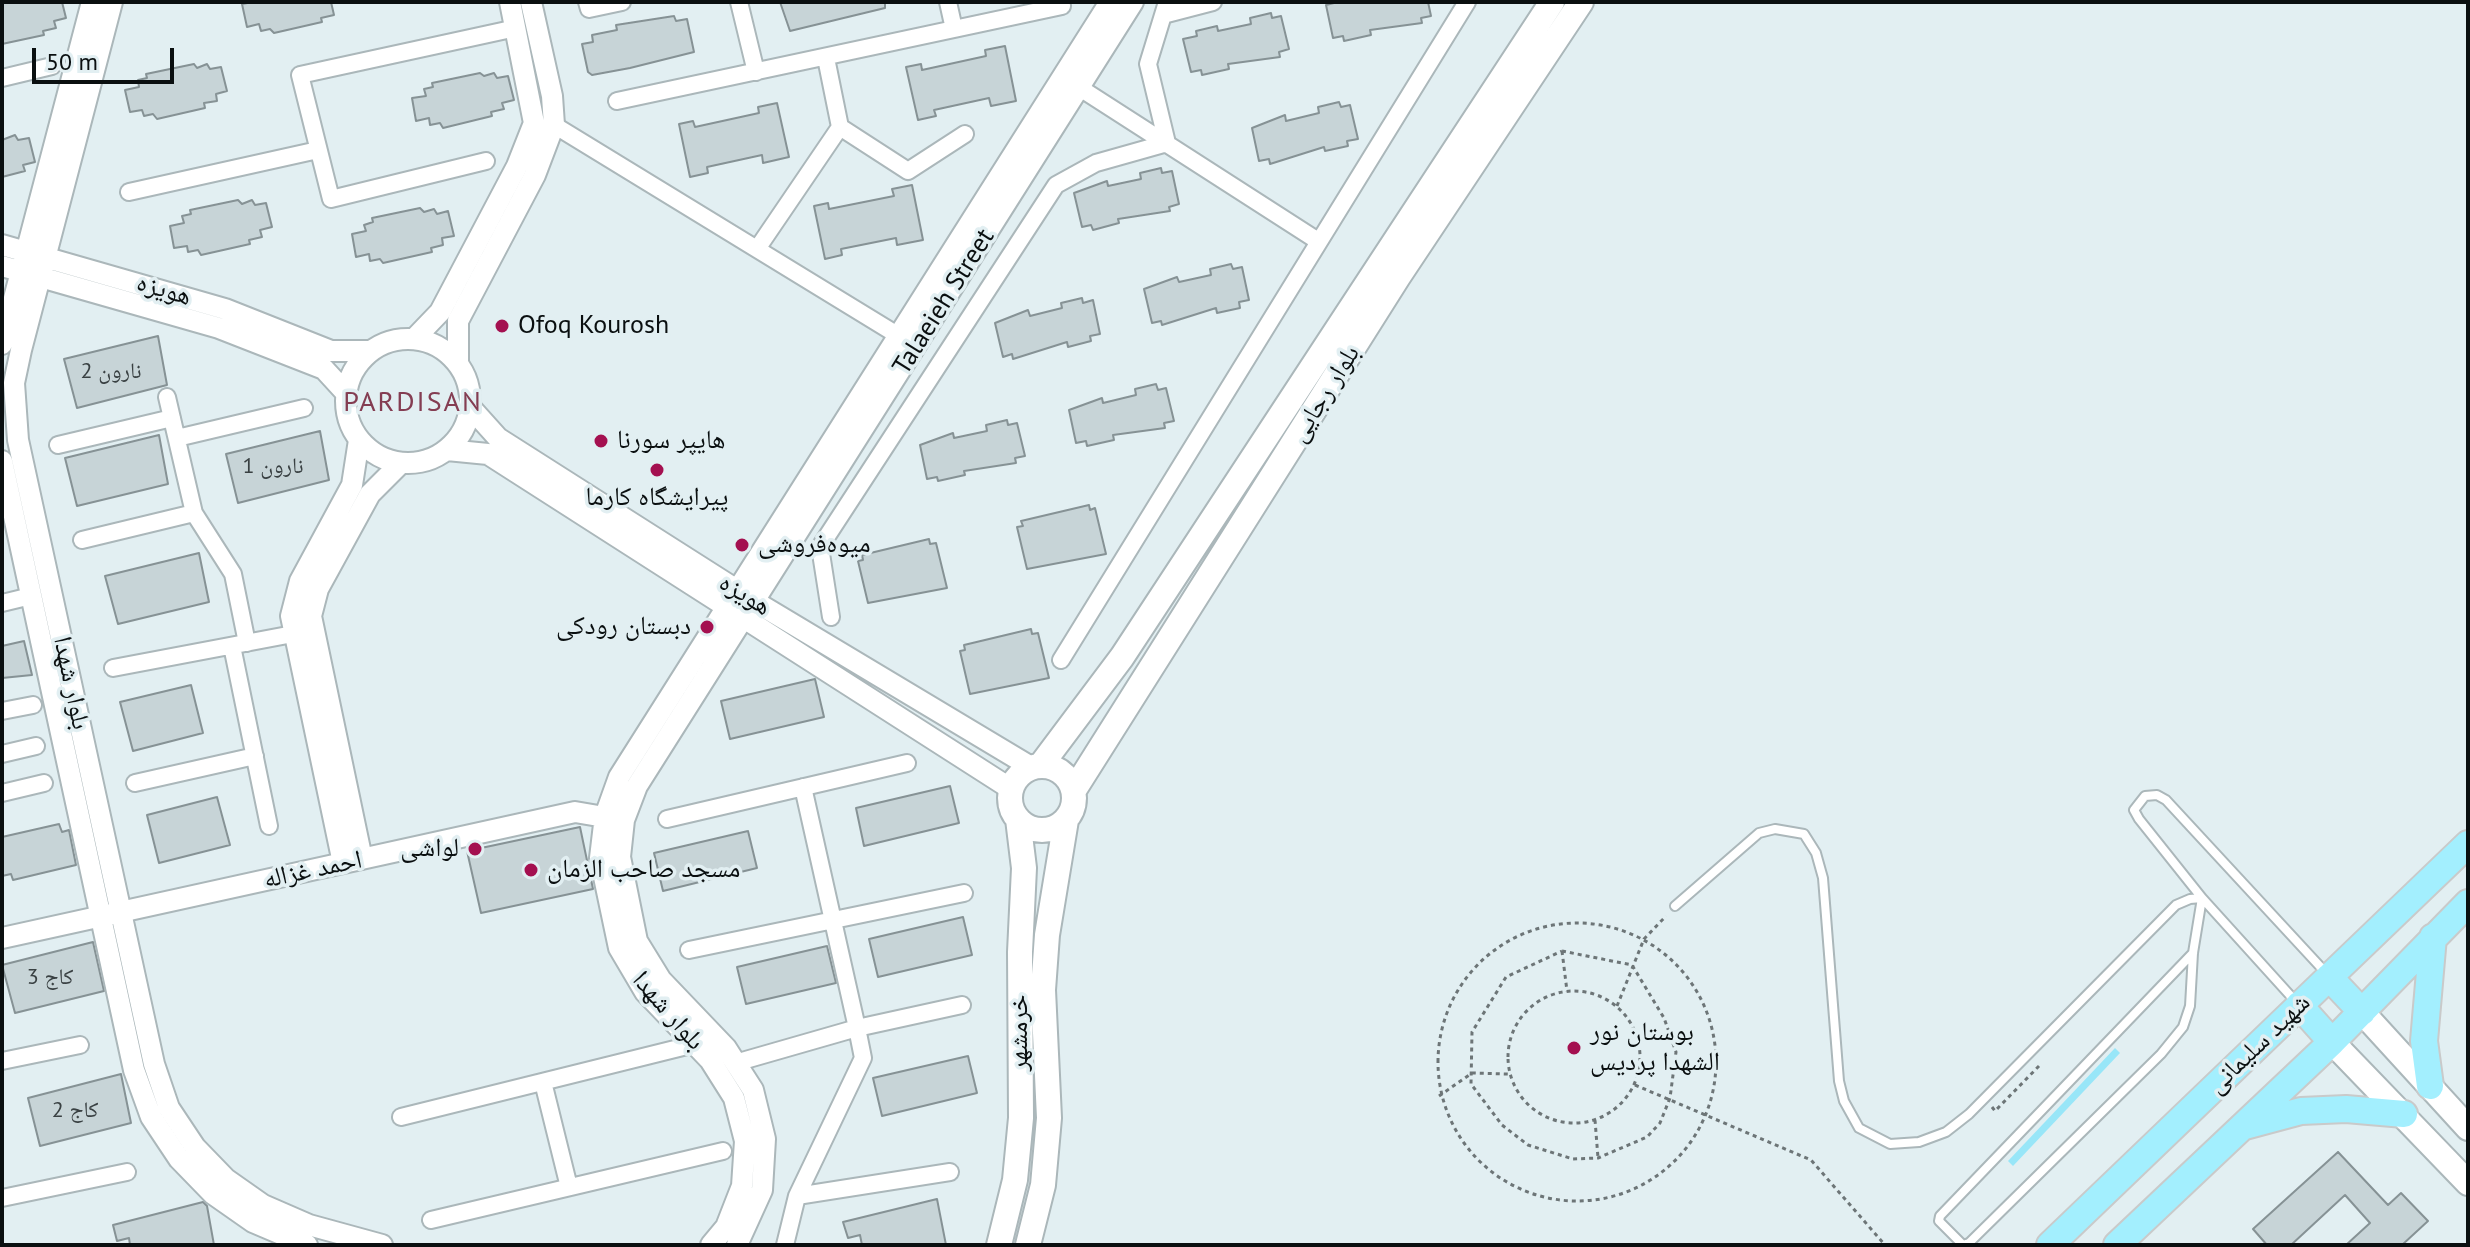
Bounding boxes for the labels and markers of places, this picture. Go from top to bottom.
place label: Ofoq Kourosh [518,310,669,342]
marker: Ofoq Kourosh [493,317,511,335]
place label: هایپر سورنا [617,425,726,457]
marker: هایپر سورنا [592,432,610,450]
marker: پیرایشگاه کارما [648,461,666,479]
place label: پیرایشگاه کارما [585,482,729,514]
place label: میوه‌فروشی [758,529,871,561]
marker: میوه‌فروشی [733,536,751,554]
place label: دبستان رودکی [556,611,691,643]
marker: دبستان رودکی [698,618,716,636]
place label: لواشی [400,833,459,865]
marker: لواشی [466,840,484,858]
place label: مسجد صاحب الزمان [547,854,740,886]
marker: مسجد صاحب الزمان [522,861,540,879]
place label: بوستان نور الشهدا پردیس [1590,1017,1720,1078]
marker: بوستان نور الشهدا پردیس [1565,1039,1583,1057]

